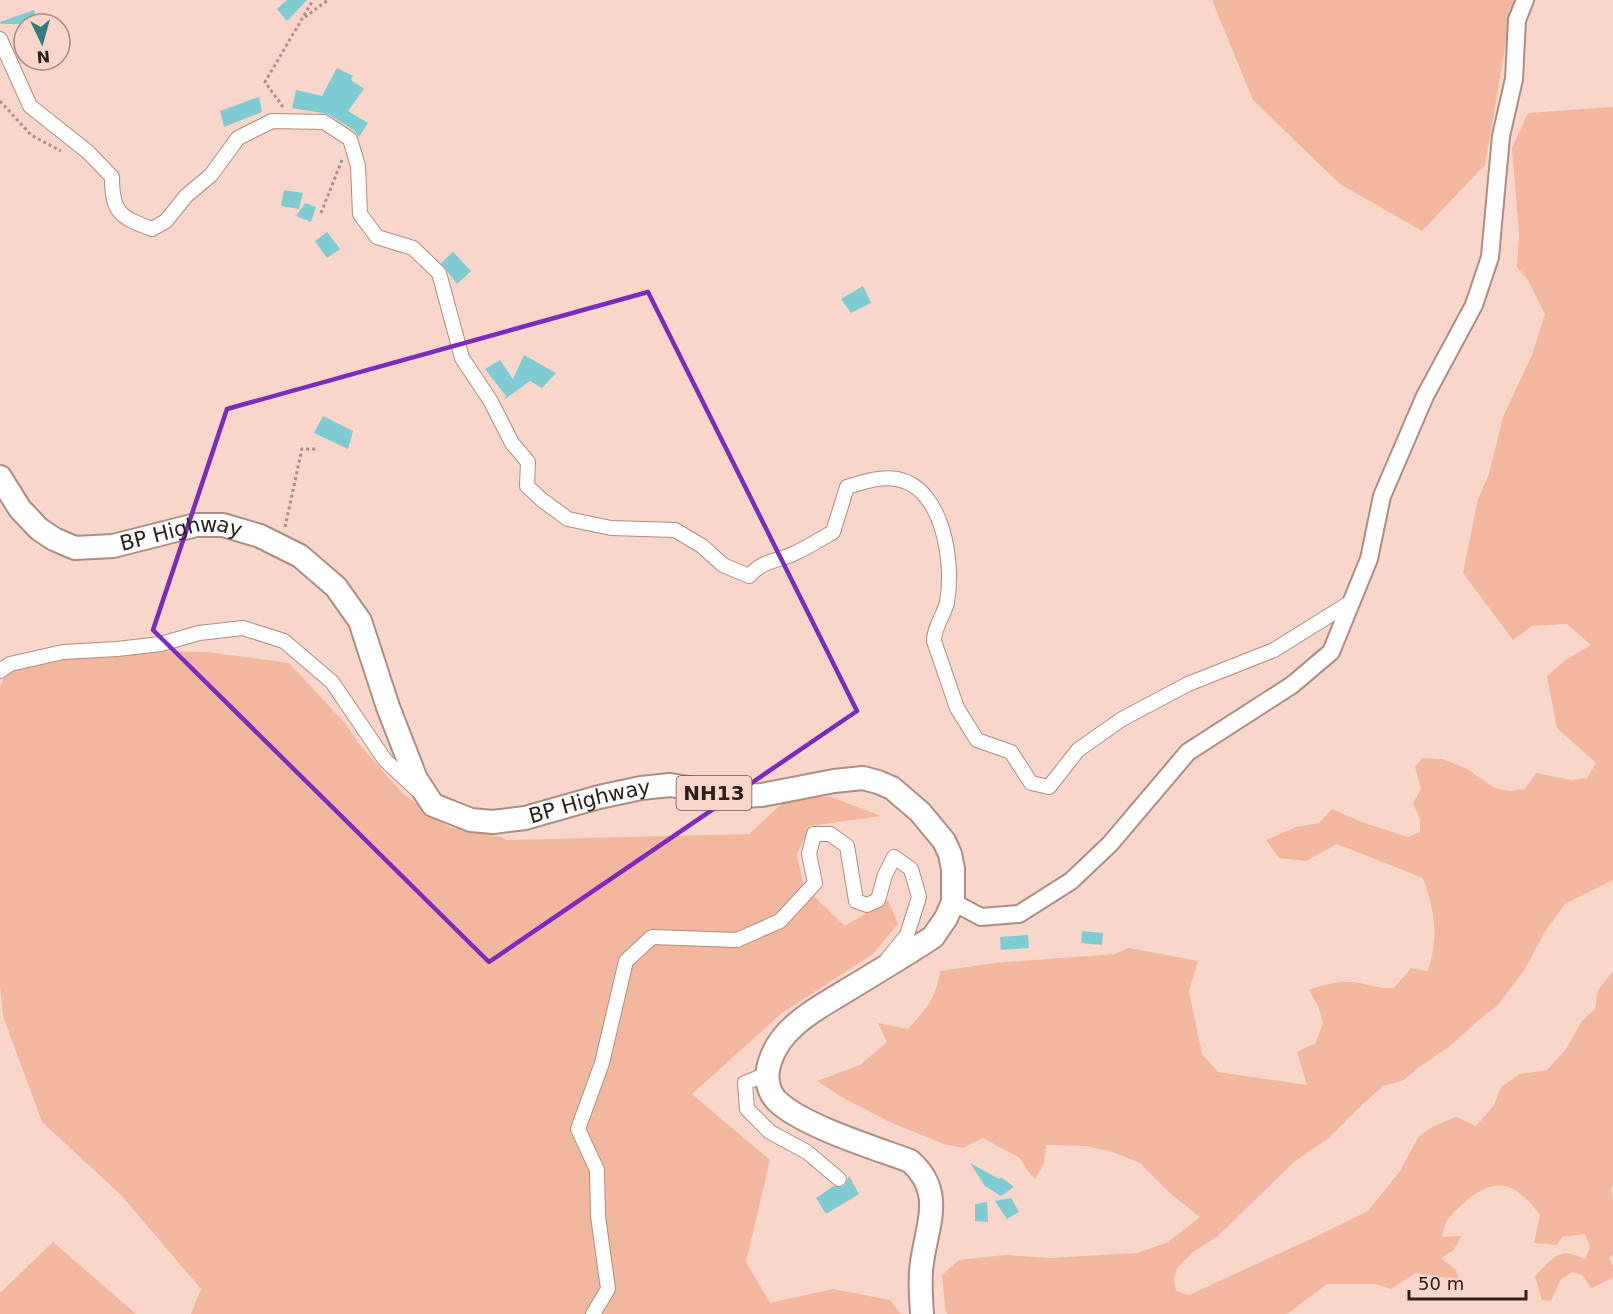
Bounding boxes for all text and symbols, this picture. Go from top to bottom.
north arrow [12,12,72,72]
text: N [36,46,51,66]
street label: BP Highway [117,512,245,556]
street label: BP Highway [526,775,651,828]
road number: NH13 [676,776,752,810]
scale bar [1409,1263,1526,1301]
text: 50 m [1418,1273,1464,1294]

